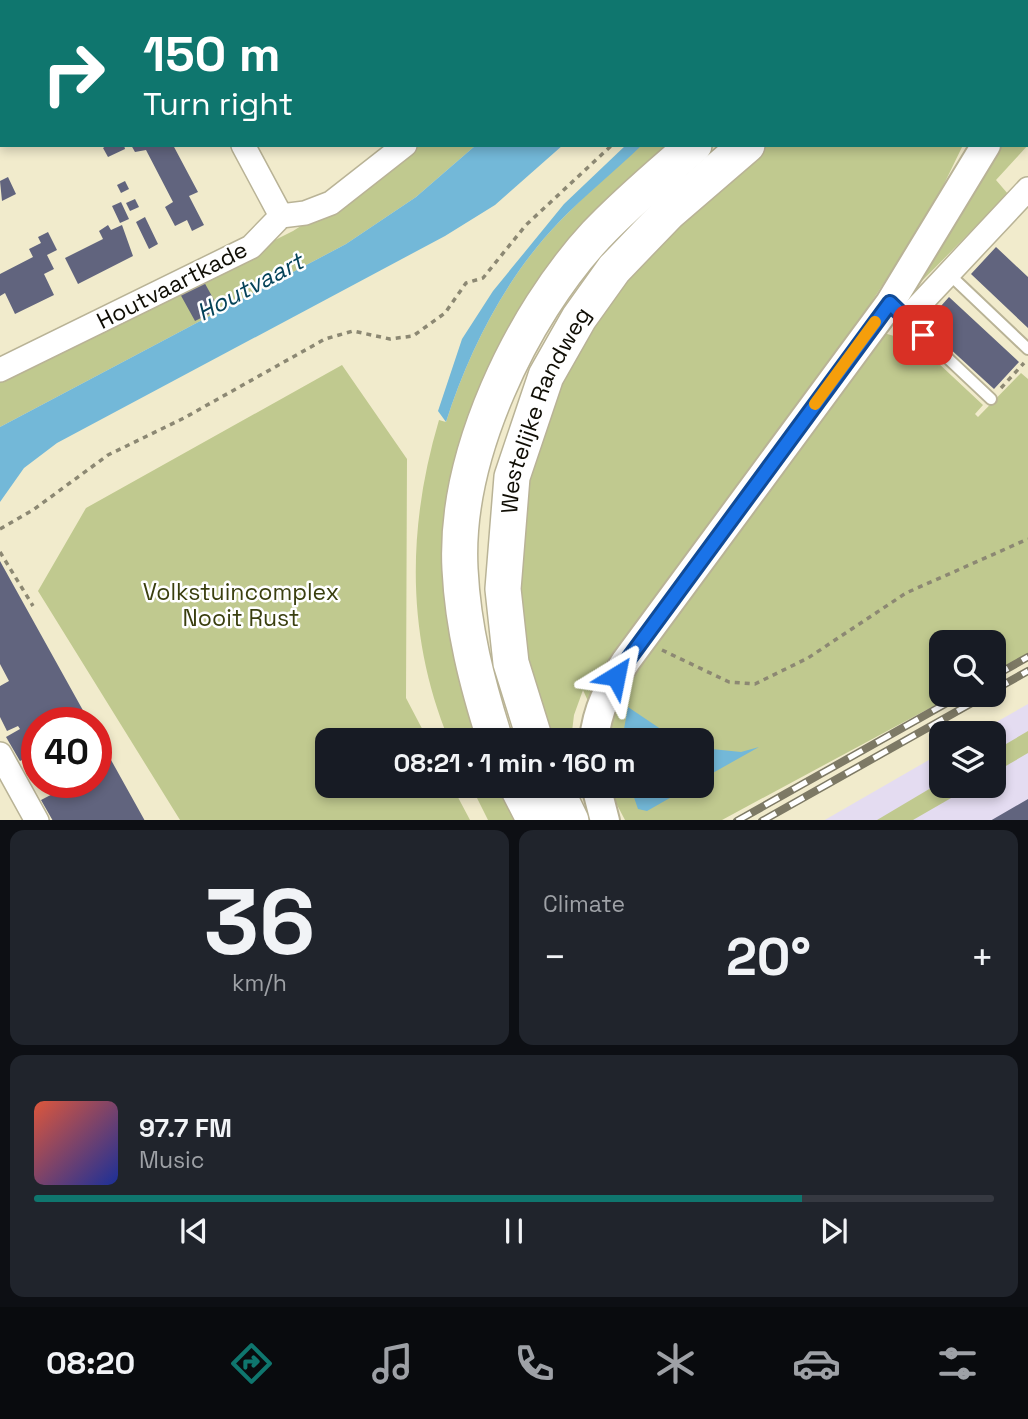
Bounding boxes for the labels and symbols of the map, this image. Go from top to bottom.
street label: Houtvaartkade [92,235,252,335]
water label: Houtvaart [192,247,308,327]
street label: Westelijke Randweg [494,301,597,515]
pin [893,305,953,365]
park label: Volkstuincomplex Nooit Rust [143,577,339,633]
position arrow [579,639,653,713]
speed limit sign: 40 [21,707,112,798]

